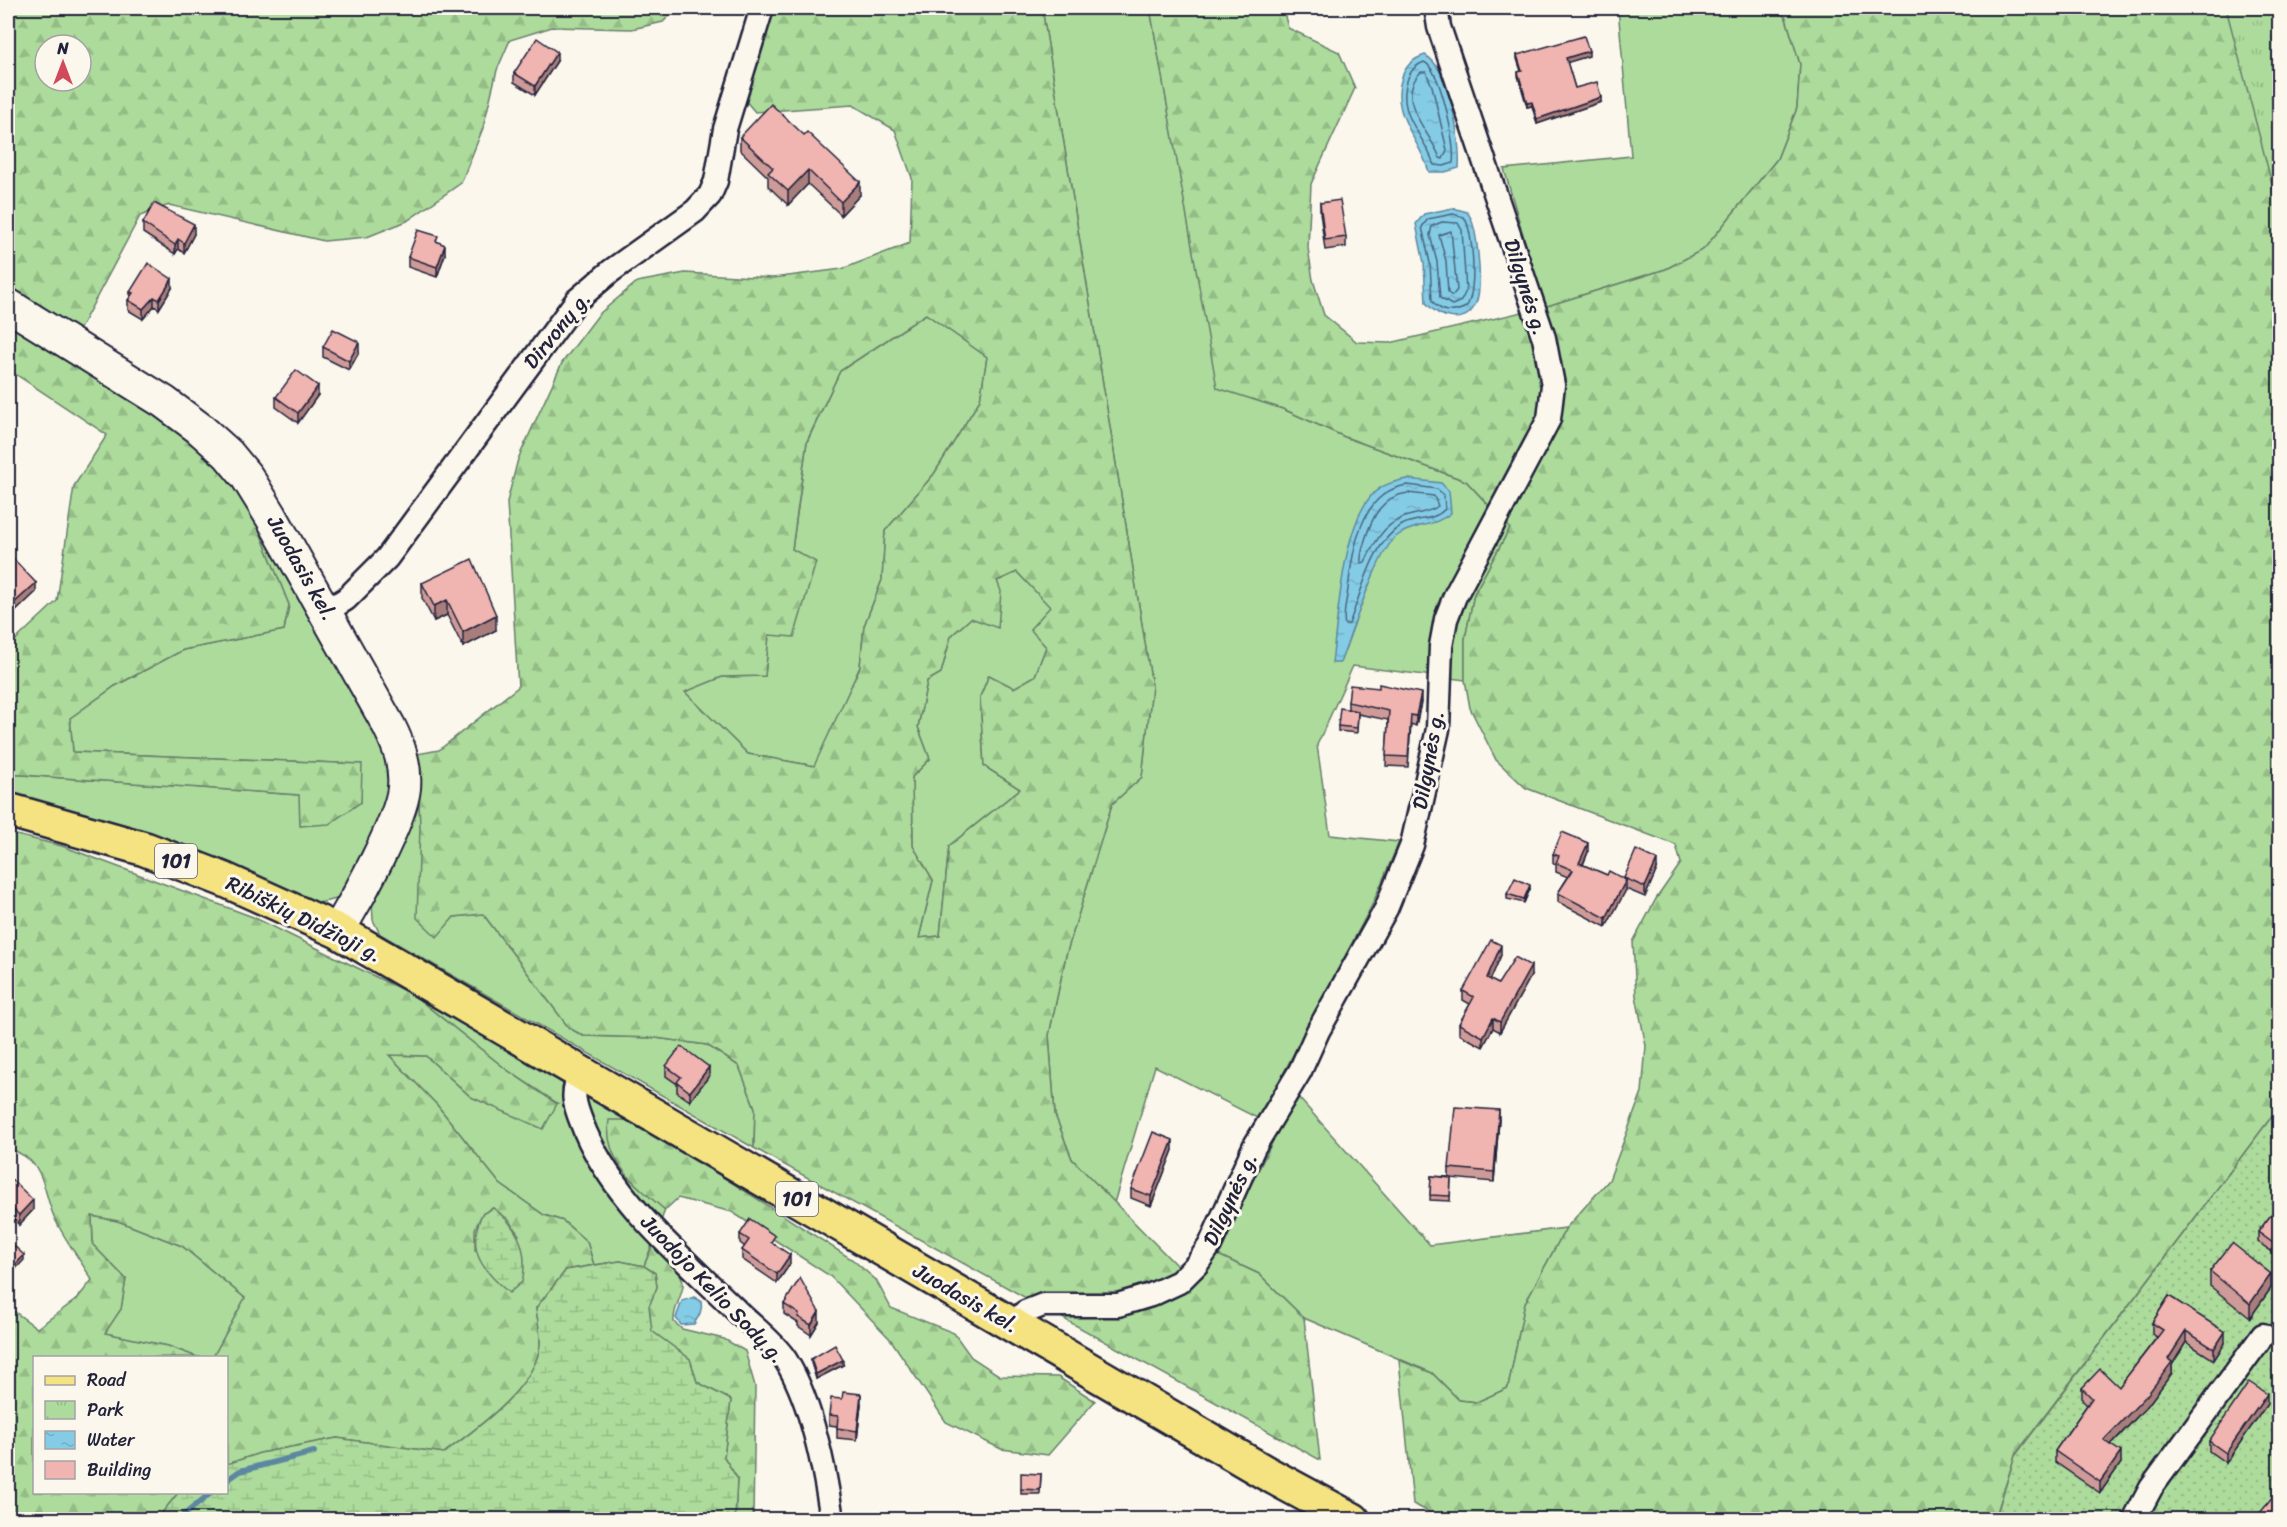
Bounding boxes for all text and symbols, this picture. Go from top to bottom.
north arrow [33,33,93,93]
text: N [56,34,69,63]
street label: Dilgynės g. [1492,234,1560,340]
street label: Dirvonų g. [513,282,601,378]
street label: Juodasis kel. [256,507,348,628]
street label: Dilgynės g. [1401,708,1455,812]
road number: 101 [155,844,197,878]
street label: Ribiškių Didžioji g. [219,865,389,973]
street label: Dilgynės g. [1192,1146,1268,1252]
road number: 101 [776,1182,818,1216]
street label: Juodojo Kelio Sodų g. [630,1204,795,1373]
street label: Juodasis kel. [905,1252,1026,1344]
legend [33,1356,228,1494]
text: Road [87,1364,127,1396]
text: Park [87,1394,124,1426]
text: Water [87,1424,136,1456]
text: Building [87,1454,151,1486]

